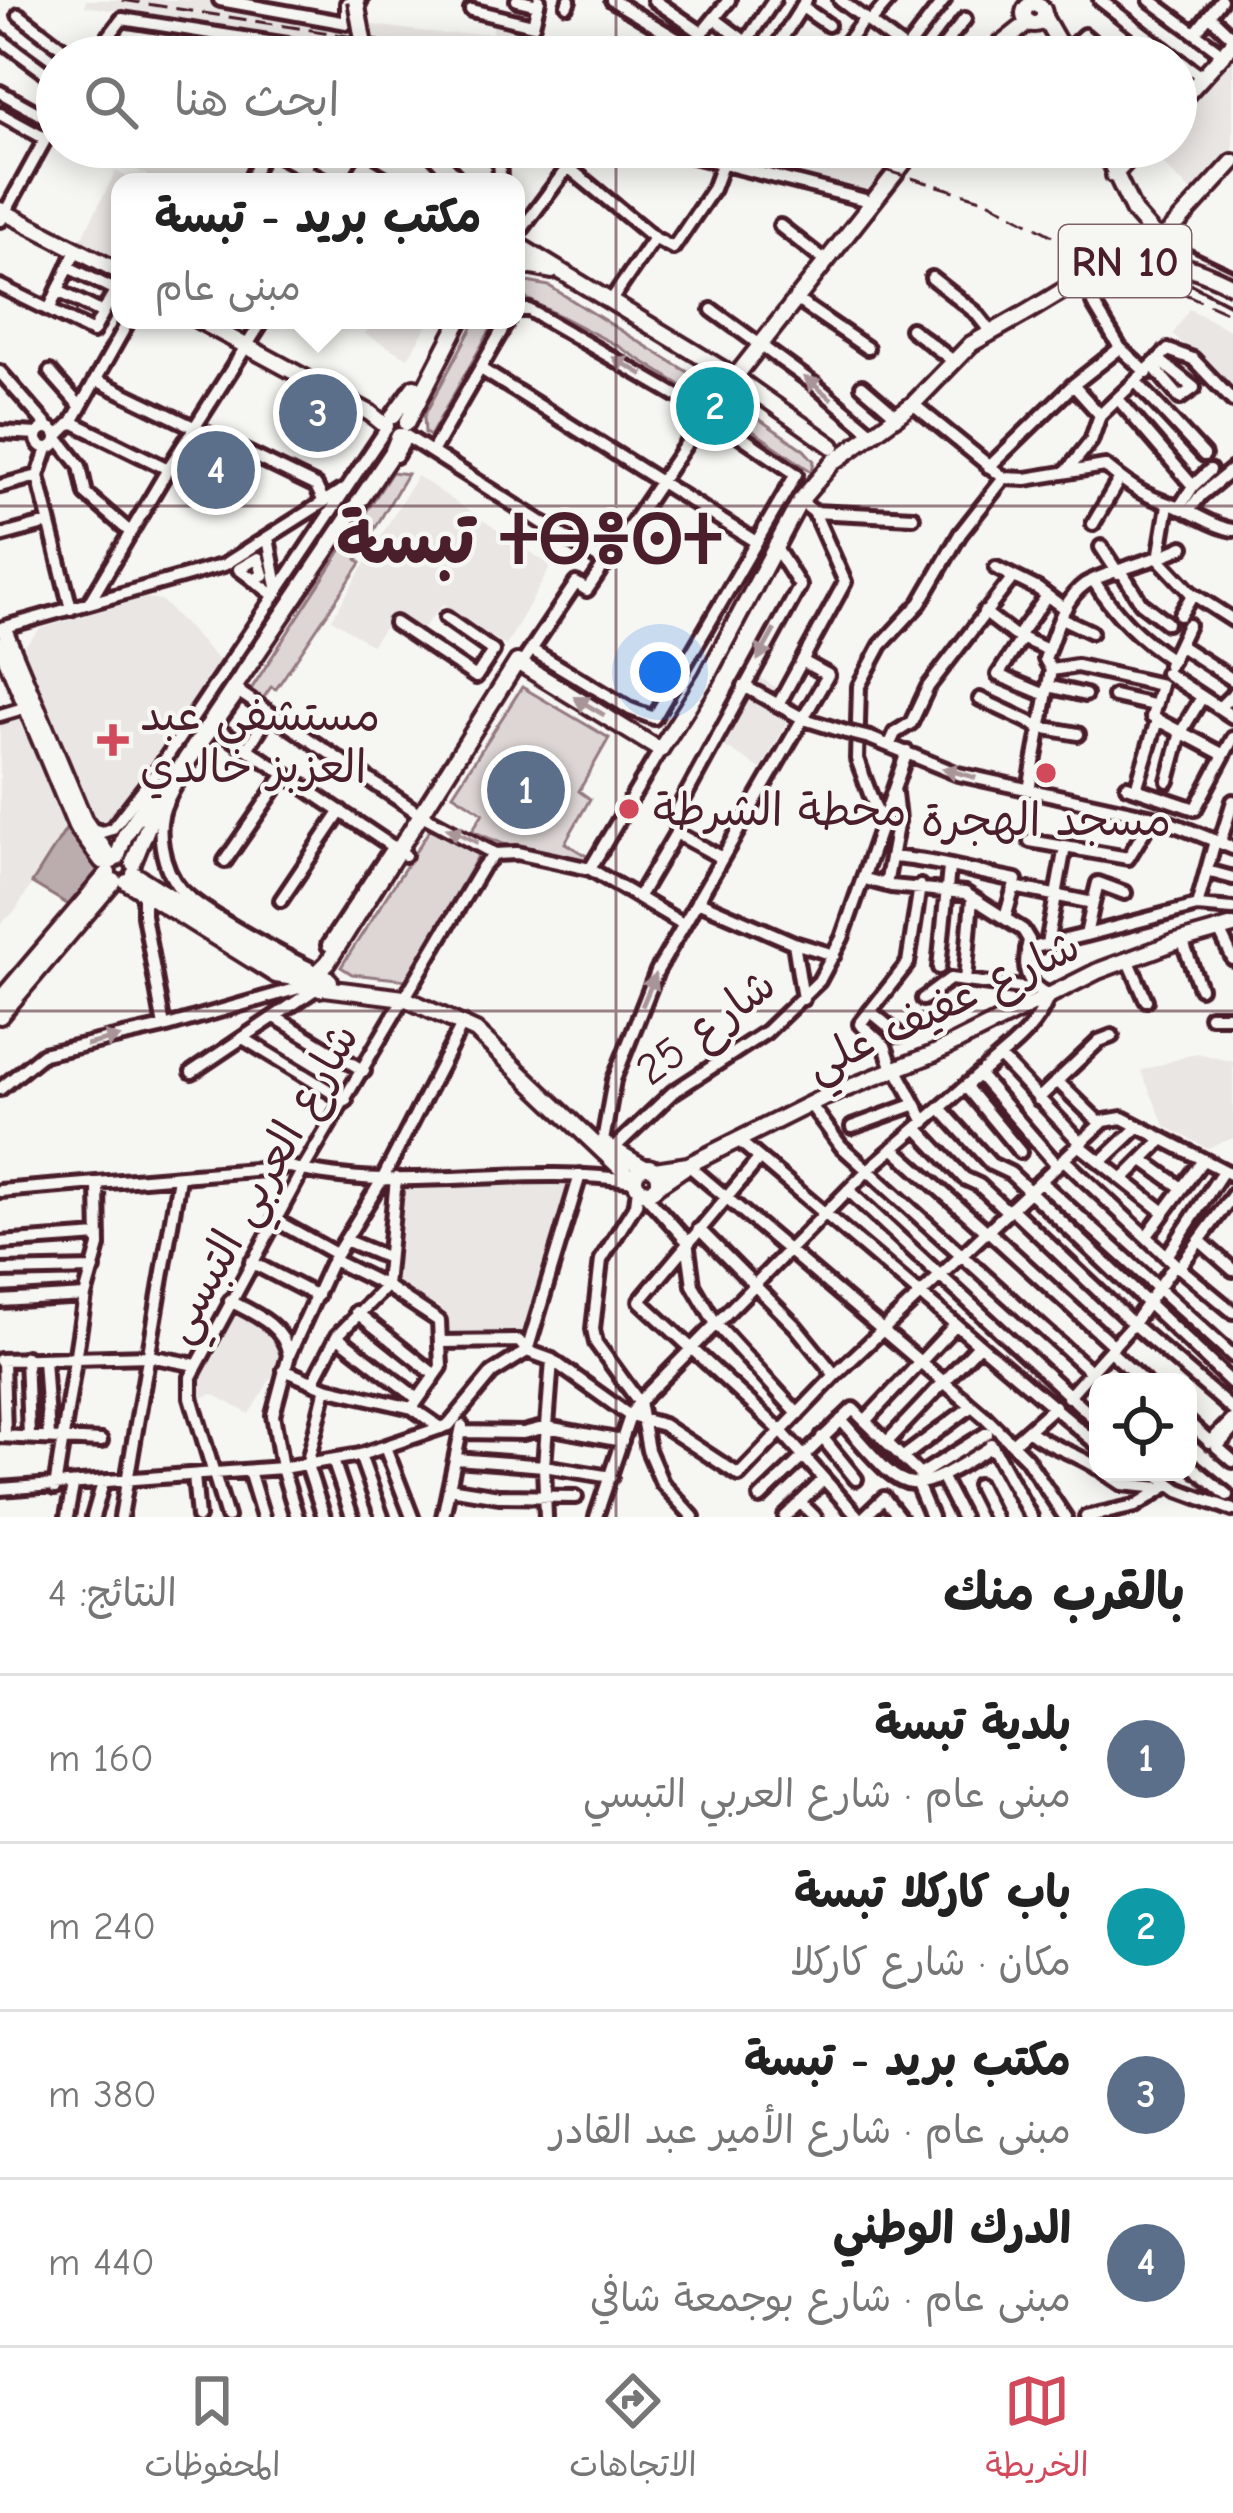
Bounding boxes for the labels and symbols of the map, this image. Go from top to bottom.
road number: RN 10 [1059,225,1191,297]
one-way arrow [611,356,644,377]
pin: 2 [676,361,754,451]
pin: 3 [279,368,357,458]
one-way arrow [802,376,833,401]
pin: 4 [177,425,255,515]
district label: تبسة ⵜⴱⴻⵙⵜ [336,501,722,582]
one-way arrow [757,629,778,662]
your location [630,642,690,702]
place label: مستشفى عبد العزبز خالدي [140,689,380,799]
one-way arrow [572,696,606,717]
marker: مستشفى عبد العزبز خالدي [97,724,129,756]
pin: 1 [487,745,565,835]
marker: مسجد الهجرة [1033,760,1059,786]
one-way arrow [940,763,977,781]
place label: محطة الشرطة [653,784,907,836]
place label: مسجد الهجرة [921,794,1171,846]
marker: محطة الشرطة [616,796,642,822]
one-way arrow [445,825,479,845]
street label: شارع عفيف علي [797,919,1093,1103]
street label: شارع 25 [626,958,788,1100]
one-way arrow [640,972,659,1008]
street label: شارع العربي التبسي [151,1014,380,1357]
one-way arrow [84,1031,121,1050]

